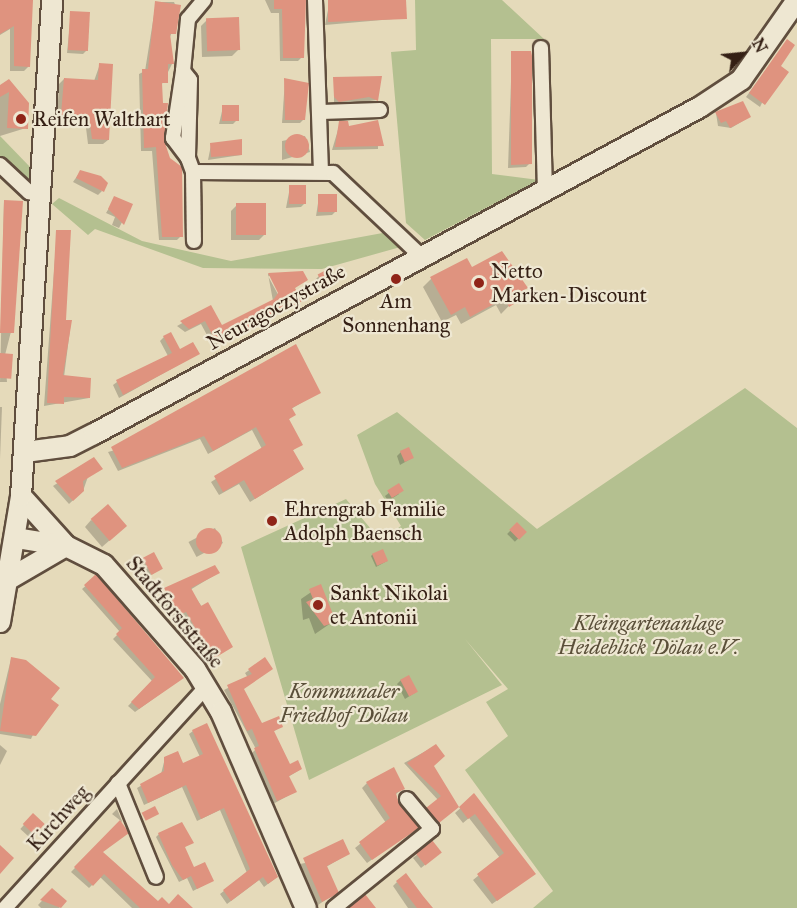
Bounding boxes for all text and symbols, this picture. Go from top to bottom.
north arrow [713,24,773,84]
text: N [748,35,771,56]
place label: Reifen Walthart [33,106,170,132]
marker: Reifen Walthart [14,112,28,126]
place label: Netto Marken-Discount [491,258,647,308]
street label: Neuragoczystraße [202,259,350,355]
marker: Am Sonnenhang [389,272,403,286]
marker: Netto Marken-Discount [472,276,486,290]
place label: Am Sonnenhang [342,288,450,338]
place label: Ehrengrab Familie Adolph Baensch [284,496,445,546]
marker: Ehrengrab Familie Adolph Baensch [265,514,279,528]
street label: Stadtforststraße [121,551,229,673]
place label: Sankt Nikolai et Antonii [330,580,448,630]
marker: Sankt Nikolai et Antonii [311,598,325,612]
park label: Kleingartenanlage Heideblick Dölau e.V. [558,610,738,660]
park label: Kommunaler Friedhof Dölau [280,678,408,728]
street label: Kirchweg [22,780,94,856]

